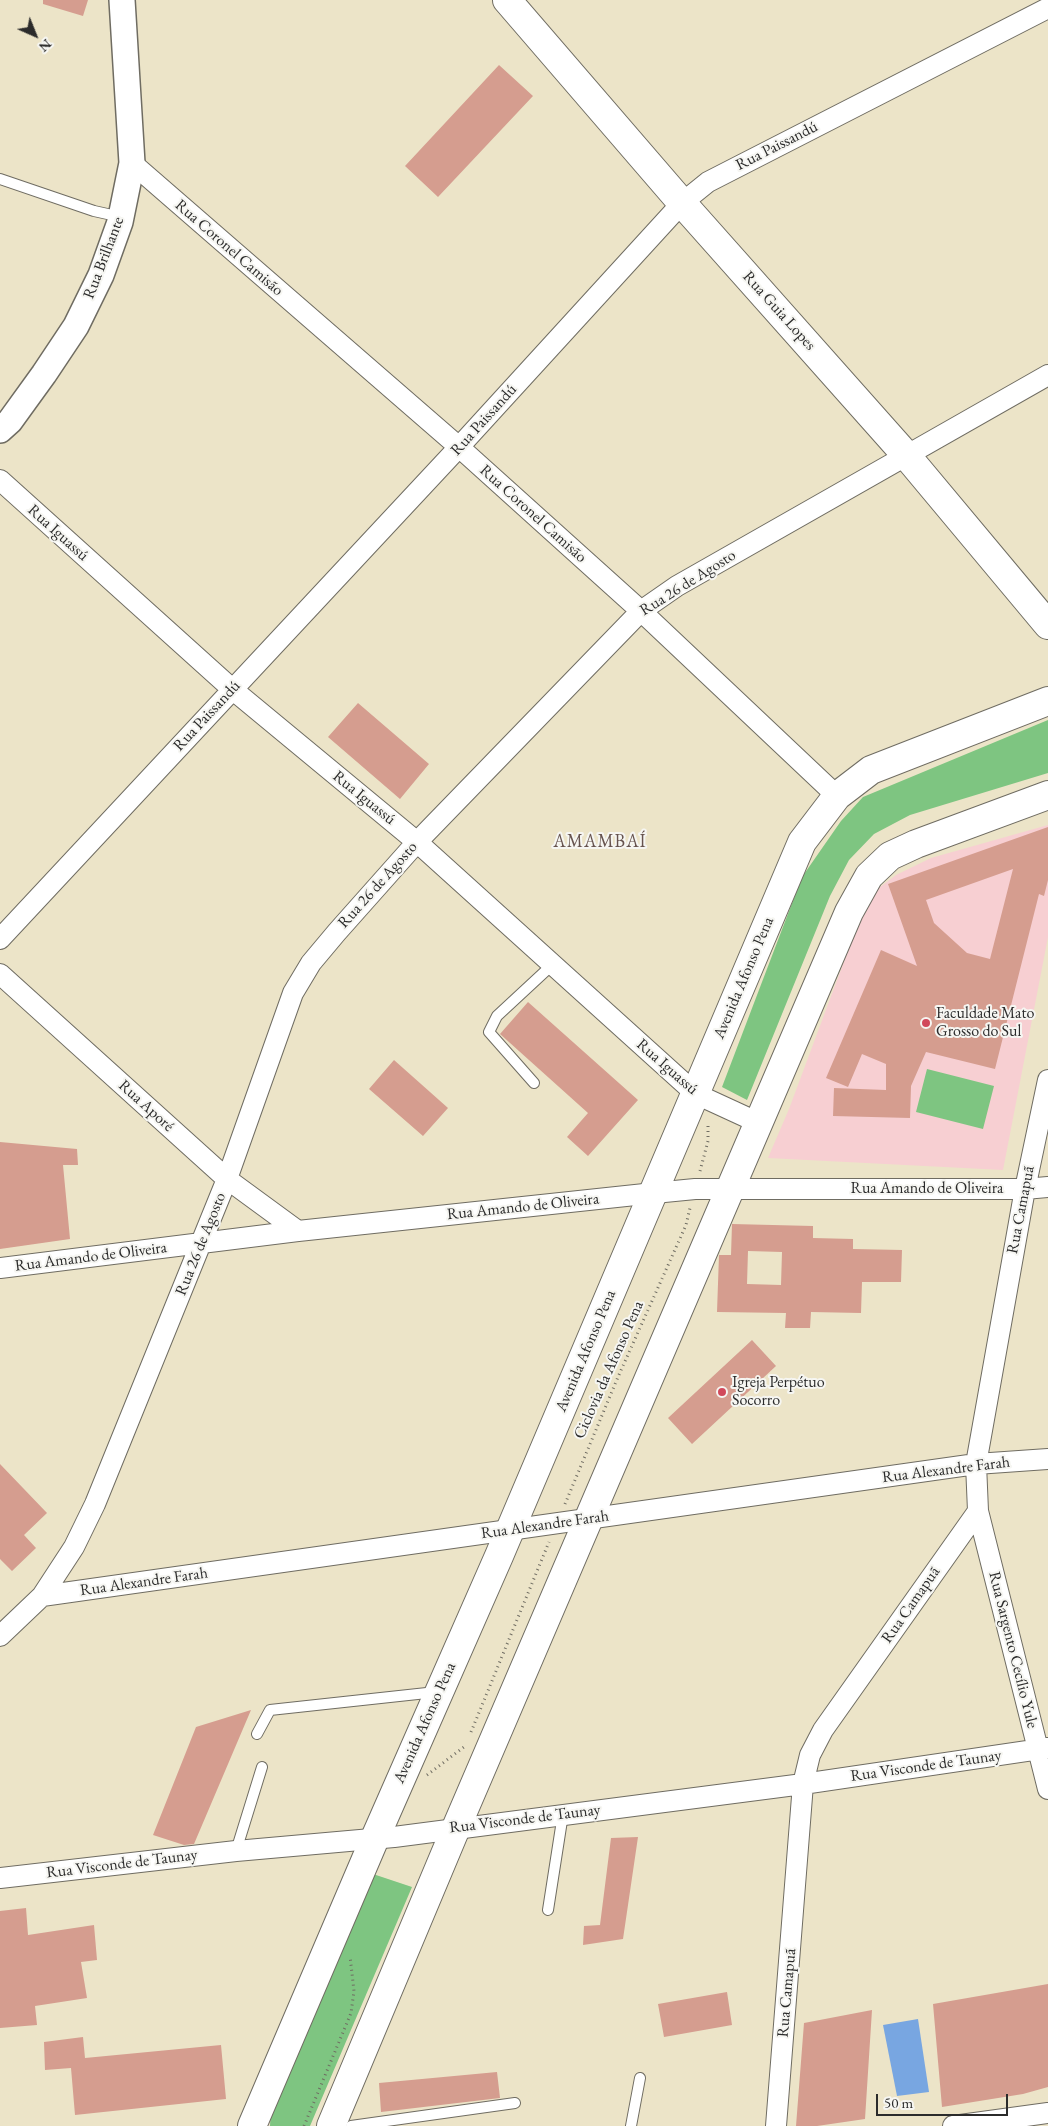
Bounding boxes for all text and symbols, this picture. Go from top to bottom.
north arrow [10,10,60,60]
text: N [35,35,56,56]
street label: Rua Paissandú [733,117,821,175]
street label: Rua Coronel Camisão [171,196,287,300]
street label: Rua Brilhante [80,214,128,302]
street label: Rua Guia Lopes [738,267,820,355]
street label: Rua Paissandú [447,380,521,460]
street label: Rua Coronel Camisão [476,461,590,567]
street label: Rua Iguassú [24,501,92,565]
street label: Rua 26 de Agosto [636,546,740,620]
street label: Rua Paissandú [169,677,245,755]
street label: Rua Iguassú [329,767,399,829]
district label: AMAMBAÍ [552,831,648,853]
street label: Rua 26 de Agosto [334,838,422,932]
street label: Avenida Afonso Pena [710,914,778,1042]
place label: Faculdade Mato Grosso do Sul [936,1004,1034,1042]
marker: Faculdade Mato Grosso do Sul [920,1017,932,1029]
street label: Rua Iguassú [632,1035,702,1099]
street label: Rua Aporé [114,1076,178,1136]
street label: Rua Camapuã [1003,1164,1039,1256]
street label: Rua Amando de Oliveira [851,1179,1003,1199]
street label: Rua Amando de Oliveira [446,1189,600,1225]
street label: Rua 26 de Agosto [172,1190,230,1298]
street label: Rua Amando de Oliveira [14,1238,168,1276]
street label: Avenida Afonso Pena [552,1287,620,1415]
street label: Ciclovia da Afonso Pena [570,1298,648,1442]
place label: Igreja Perpétuo Socorro [732,1373,825,1411]
marker: Igreja Perpétuo Socorro [716,1386,728,1398]
street label: Rua Alexandre Farah [881,1453,1011,1487]
street label: Rua Alexandre Farah [480,1507,610,1543]
street label: Rua Camapuã [878,1563,944,1647]
street label: Rua Alexandre Farah [79,1564,209,1600]
street label: Rua Sargento Cecílio Yule [984,1570,1042,1730]
street label: Avenida Afonso Pena [390,1660,460,1786]
street label: Rua Visconde de Taunay [849,1746,1003,1786]
street label: Rua Visconde de Taunay [448,1800,602,1838]
street label: Rua Visconde de Taunay [45,1845,199,1883]
street label: Rua Camapuã [774,1948,800,2038]
scale bar [878,2084,1010,2116]
text: 50 m [884,2093,913,2112]

